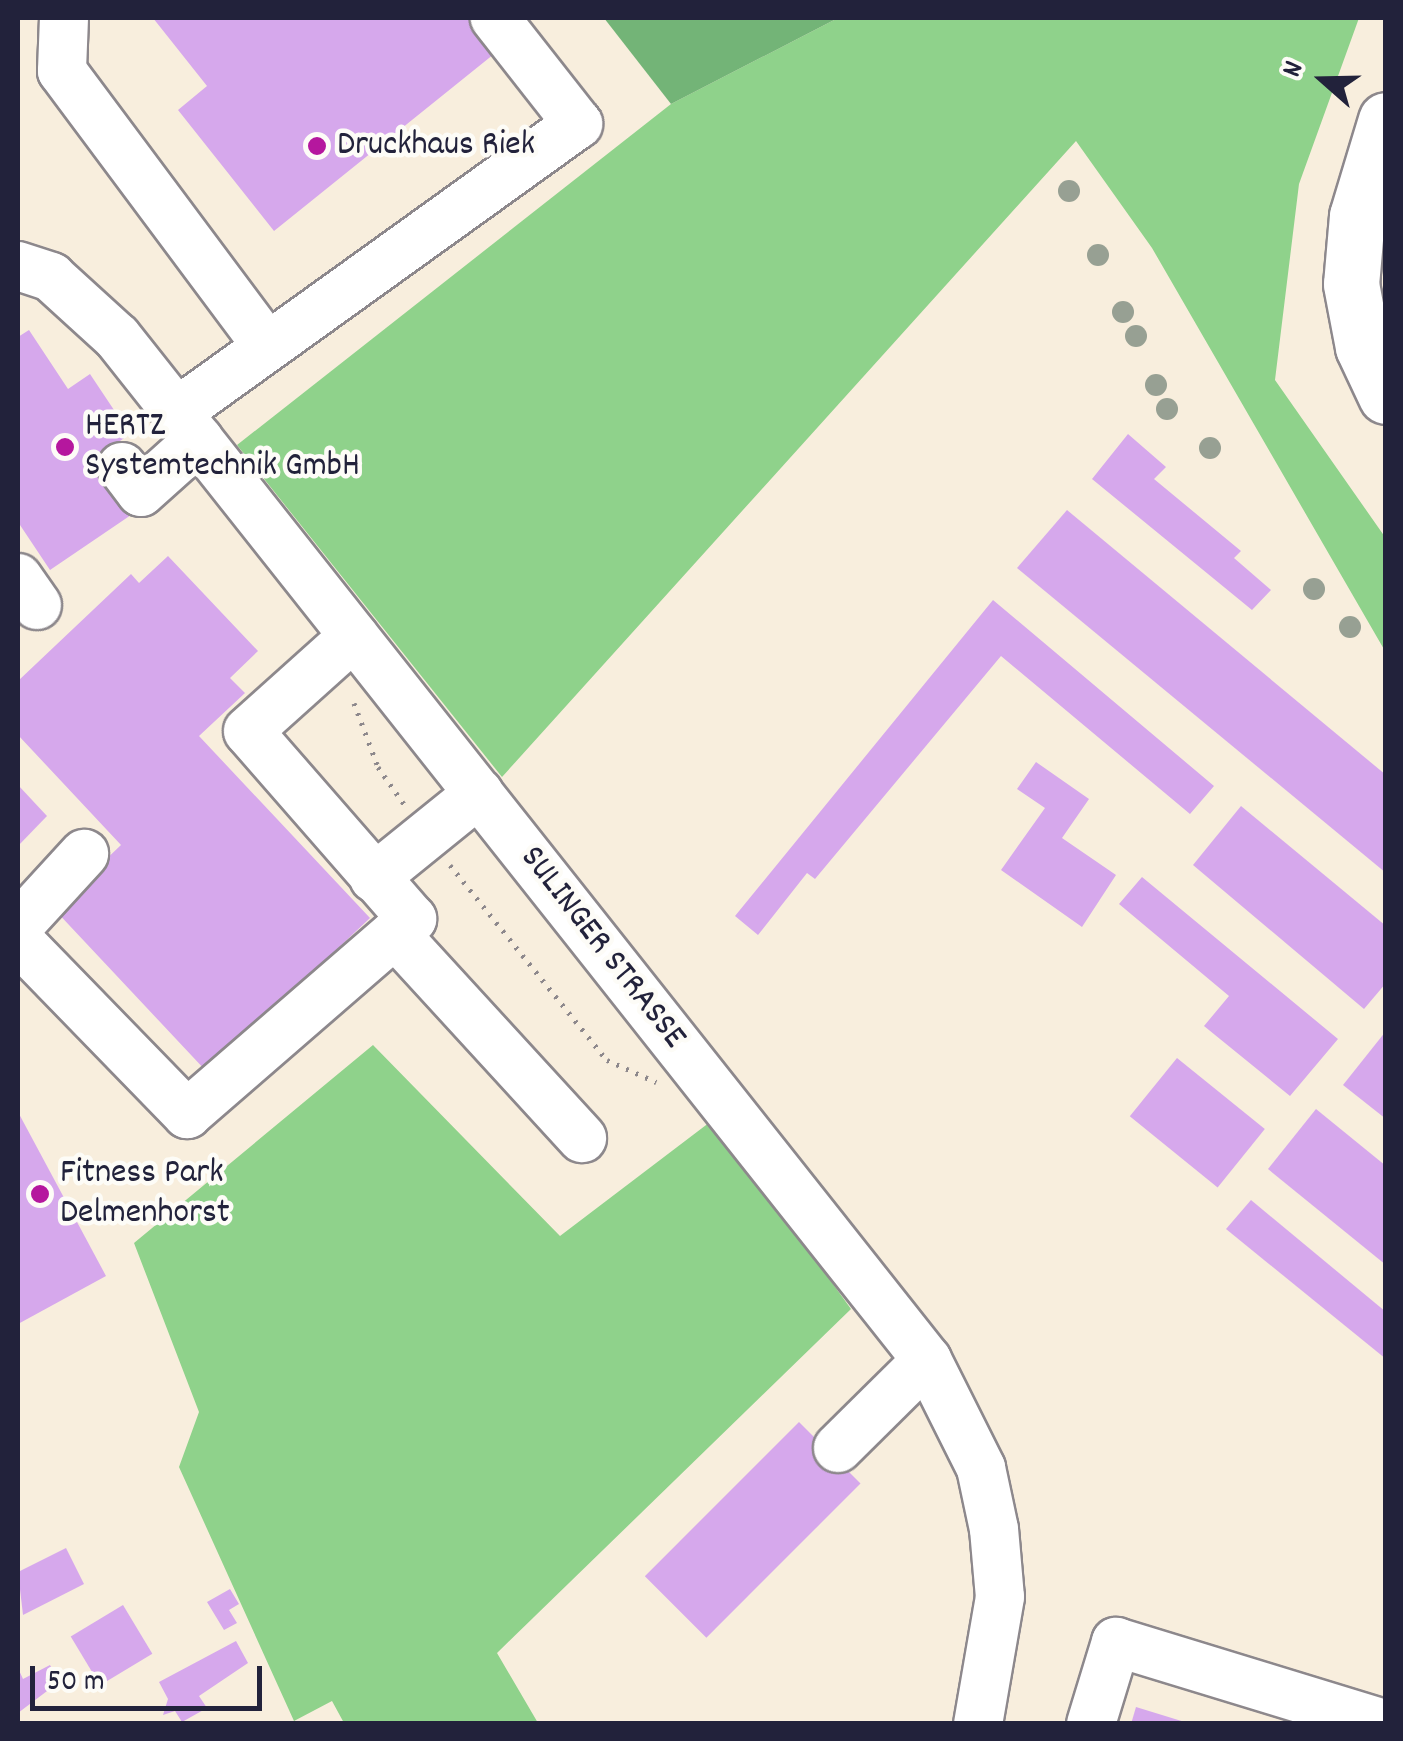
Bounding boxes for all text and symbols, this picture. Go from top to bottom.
north arrow [1273,30,1373,130]
text: N [1274,56,1316,83]
place label: Druckhaus Riek [337,125,535,167]
marker: Druckhaus Riek [306,135,328,157]
place label: HERTZ Systemtechnik GmbH [85,406,360,488]
marker: HERTZ Systemtechnik GmbH [54,436,76,458]
street label: SULINGER STRASSE [510,838,694,1058]
place label: Fitness Park Delmenhorst [60,1153,230,1235]
marker: Fitness Park Delmenhorst [29,1183,51,1205]
scale bar [35,1646,268,1708]
text: 50 m [47,1662,105,1705]

